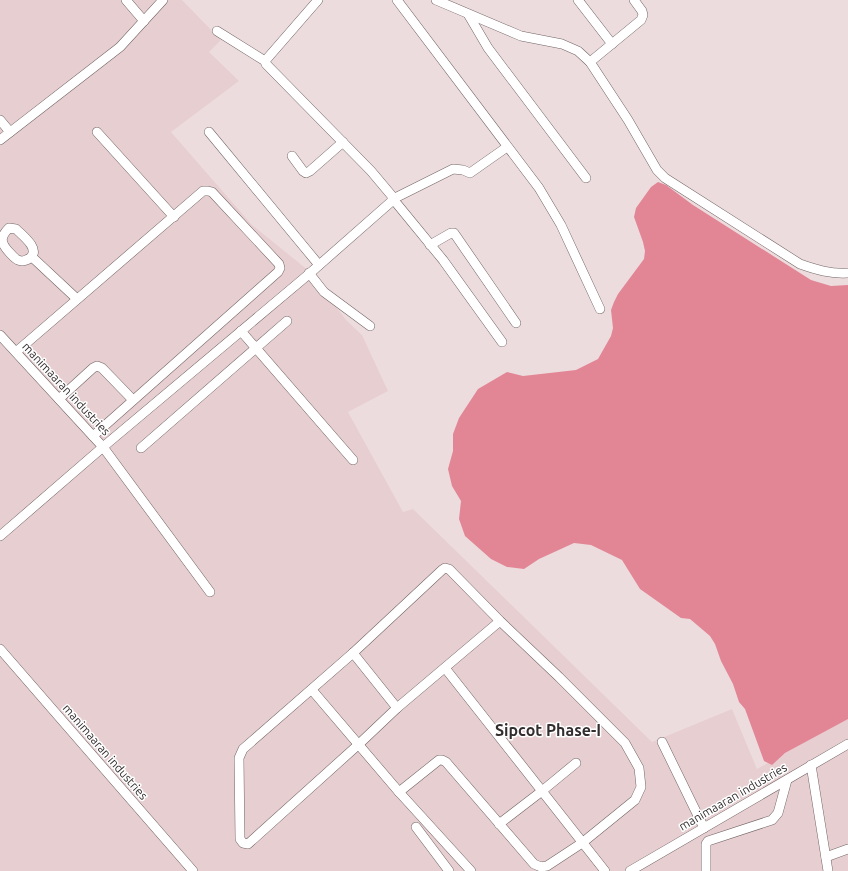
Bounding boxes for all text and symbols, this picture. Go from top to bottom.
street label: manimaaran industries [20,340,113,438]
street label: manimaaran industries [60,701,150,802]
district label: Sipcot Phase-I [495,721,601,739]
street label: manimaaran industries [677,760,789,833]

